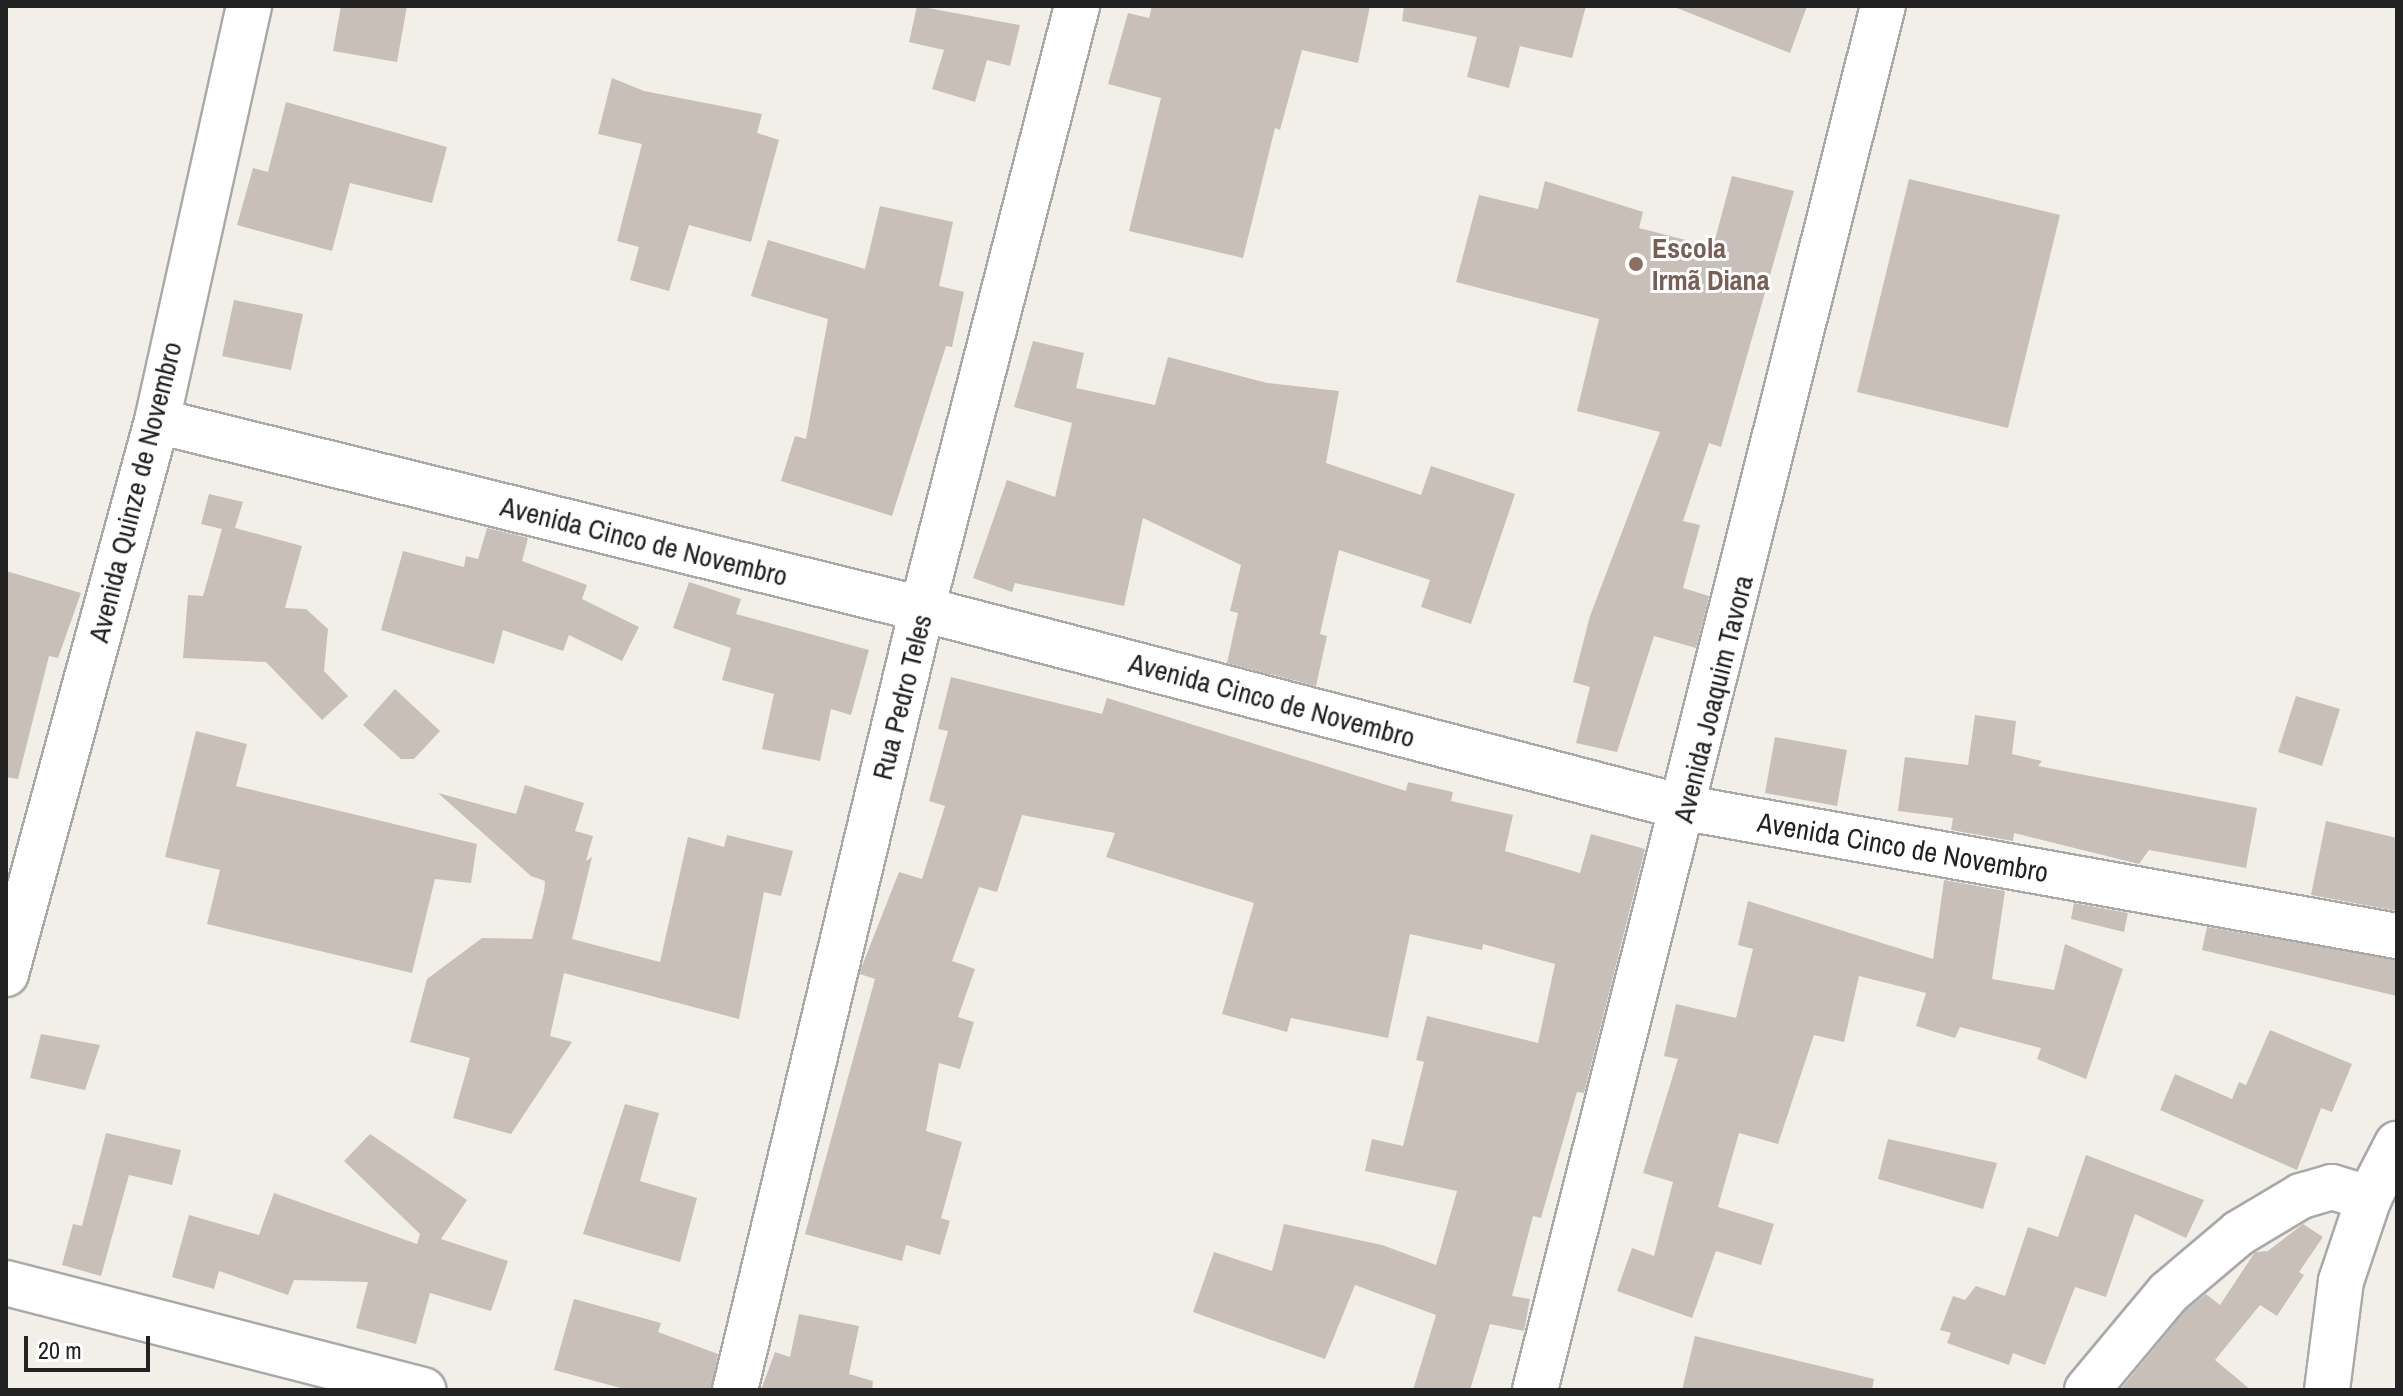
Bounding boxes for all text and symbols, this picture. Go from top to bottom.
place label: Escola Irmã Diana [1652,231,1769,297]
marker: Escola Irmã Diana [1627,255,1645,273]
street label: Avenida Quinze de Novembro [81,338,189,646]
street label: Avenida Cinco de Novembro [497,489,791,593]
street label: Avenida Joaquim Tavora [1666,572,1760,826]
street label: Rua Pedro Teles [865,611,939,783]
street label: Avenida Cinco de Novembro [1125,646,1419,754]
street label: Avenida Cinco de Novembro [1755,805,2051,889]
scale bar [28,1320,154,1370]
text: 20 m [38,1334,82,1366]

